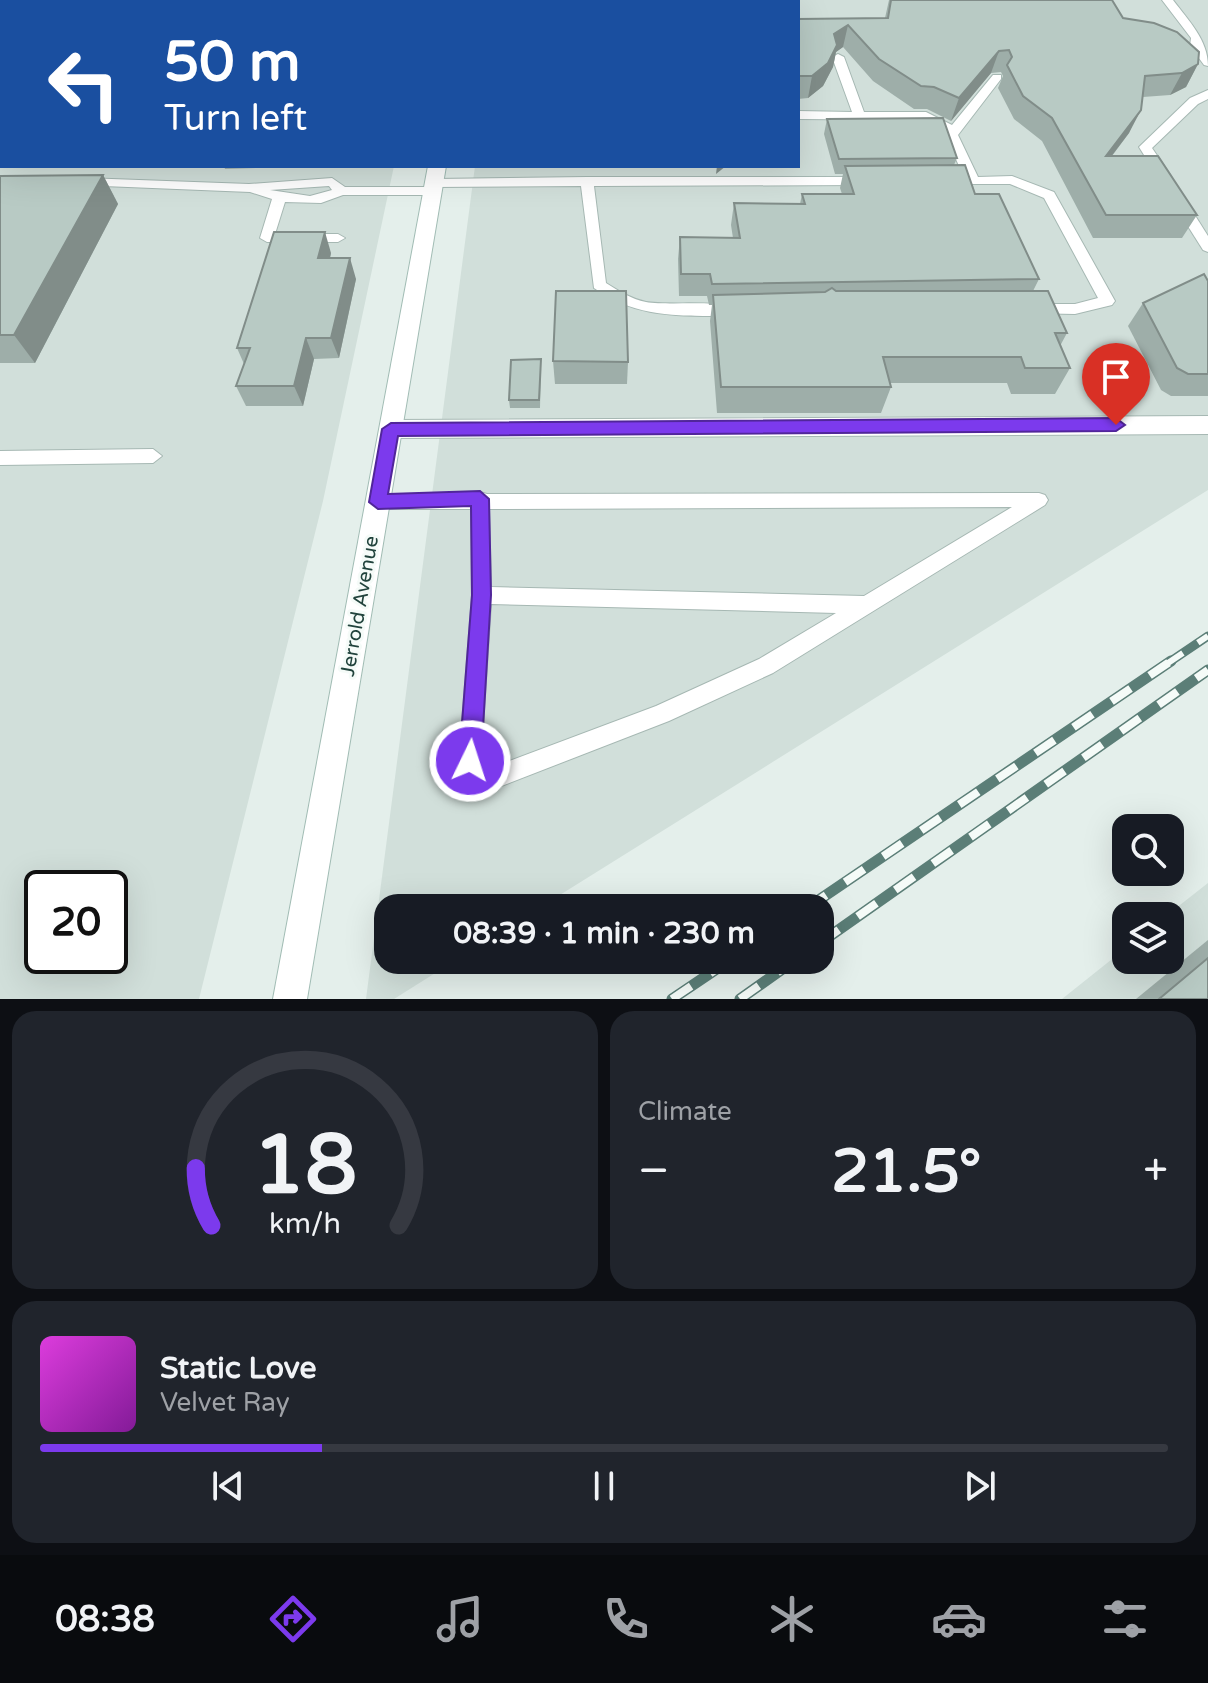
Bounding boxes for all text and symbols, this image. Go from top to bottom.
text: 50 m [164,29,300,96]
icon: left [32,32,136,136]
text: Turn left [164,97,307,140]
pin [1082,343,1150,425]
icon: arrive [1094,355,1138,399]
street label: Jerrold Avenue [336,534,384,678]
position arrow [428,719,512,803]
map controls [1112,814,1184,974]
button: search [1112,814,1184,886]
speed limit sign: 20 [24,870,128,974]
button: layers [1112,902,1184,974]
text: 08:39 · 1 min · 230 m [453,915,755,952]
text: Climate [638,1096,732,1127]
text: 18 [253,1116,357,1216]
text: 21.5° [831,1136,981,1208]
text: − [638,1145,669,1198]
text: + [1143,1145,1168,1198]
text: km/h [269,1207,341,1241]
text: Static Love [160,1350,316,1387]
text: Velvet Ray [160,1387,290,1418]
icon: previous [206,1464,250,1508]
icon: pause [582,1464,626,1508]
icon: next [958,1464,1002,1508]
icon: directions [265,1591,321,1647]
icon: music [432,1591,488,1647]
icon: phone [598,1591,654,1647]
icon: climate [764,1591,820,1647]
icon: car [931,1591,987,1647]
icon: filters [1097,1591,1153,1647]
text: 08:38 [55,1598,155,1641]

